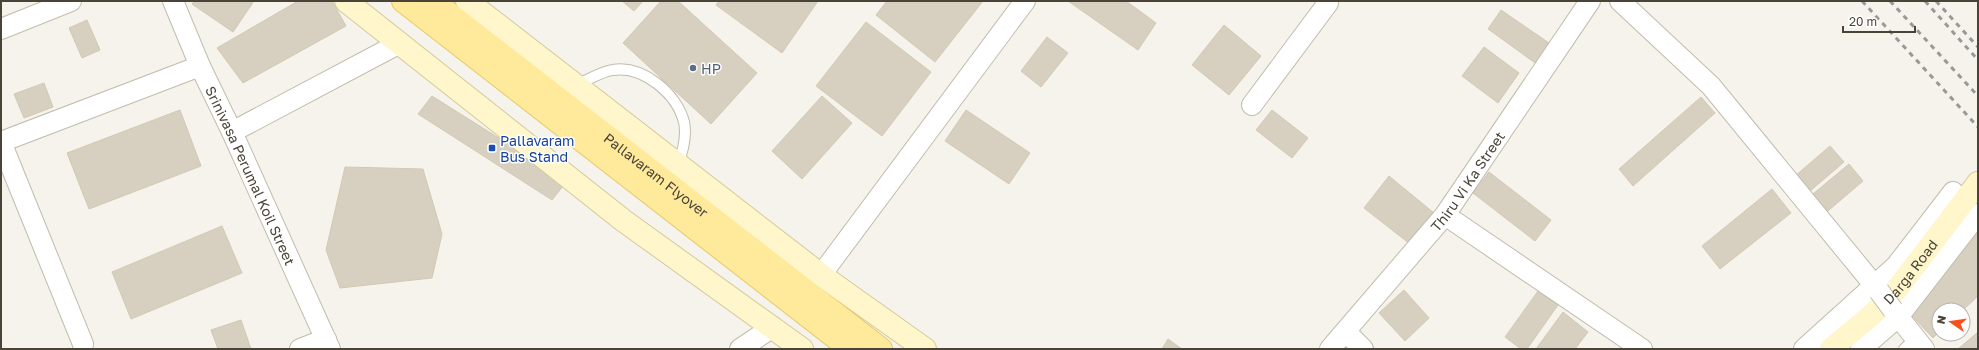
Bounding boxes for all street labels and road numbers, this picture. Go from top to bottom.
street label: Srinivasa Perumal Koil Street [202,83,299,268]
street label: Thiru Vi Ka Street [1427,128,1508,234]
street label: Pallavaram Flyover [601,129,712,221]
street label: Darga Road [1879,236,1940,307]

